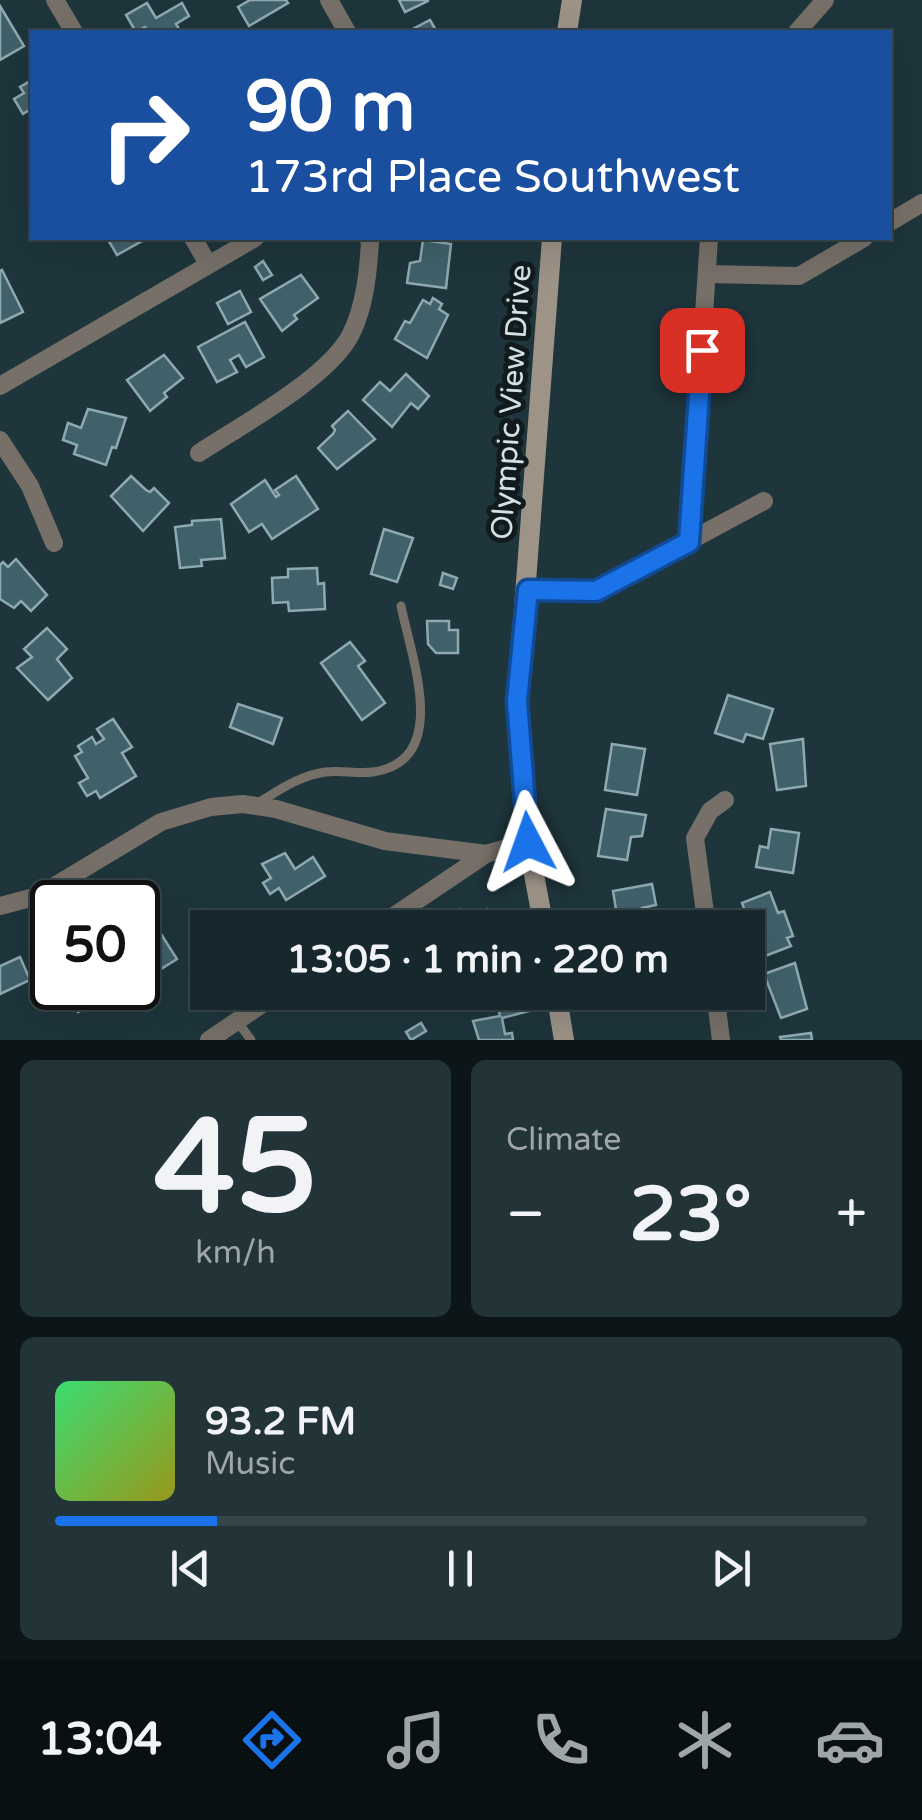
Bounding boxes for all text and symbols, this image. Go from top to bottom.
text: 90 m [245,66,415,150]
icon: right [80,70,210,200]
text: 173rd Place Southwest [245,151,740,205]
street label: Olympic View Drive [483,263,540,541]
pin [660,308,745,393]
icon: arrive [675,323,730,378]
position arrow [476,790,580,894]
speed limit sign: 50 [30,880,160,1010]
text: 13:05 · 1 min · 220 m [286,937,669,983]
text: 45 [154,1091,317,1247]
text: Climate [506,1121,621,1159]
text: 23° [629,1170,752,1260]
text: − [506,1182,545,1248]
text: + [836,1182,867,1248]
text: km/h [195,1234,276,1272]
text: 93.2 FM [205,1399,356,1445]
text: Music [205,1445,295,1483]
icon: previous [163,1541,218,1596]
icon: pause [433,1541,488,1596]
icon: next [704,1541,759,1596]
icon: directions [237,1705,307,1775]
icon: music [381,1705,451,1775]
icon: phone [526,1705,596,1775]
icon: climate [670,1705,740,1775]
icon: car [815,1705,885,1775]
text: 13:04 [37,1713,162,1767]

